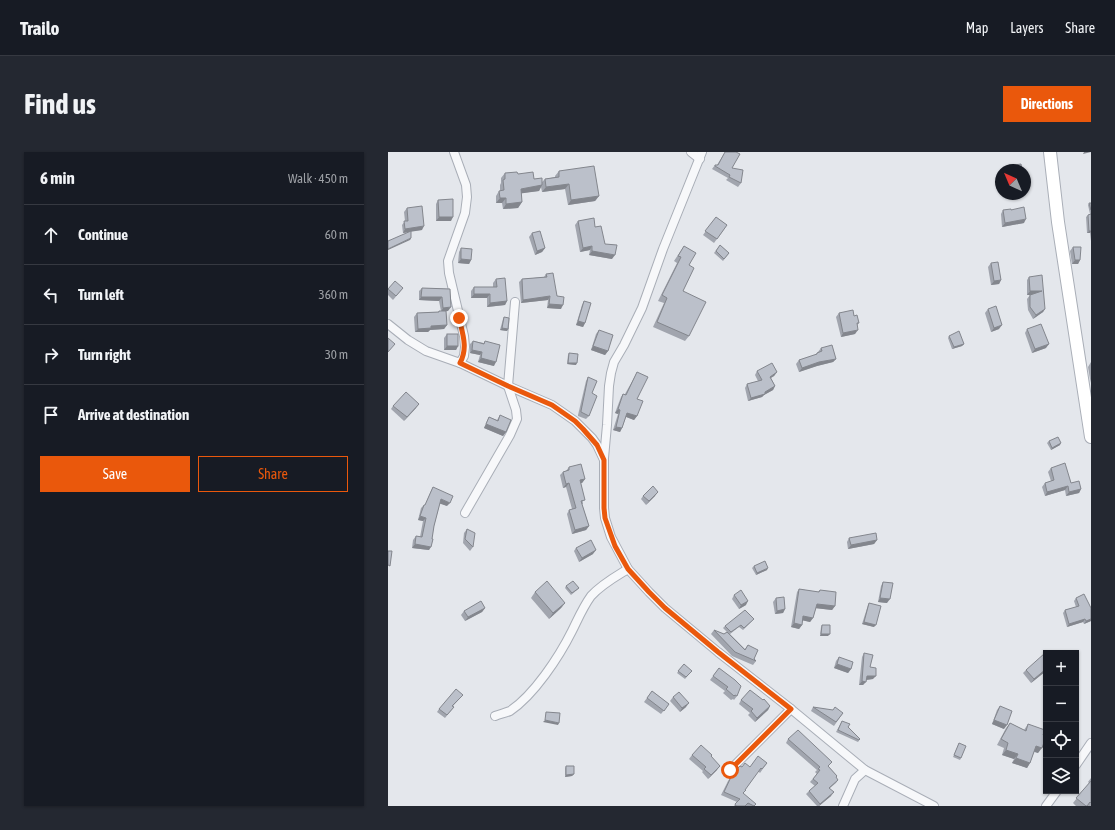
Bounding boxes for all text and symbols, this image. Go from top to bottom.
text: Trailo [20,17,59,39]
text: Map [966,20,988,36]
text: Layers [1010,20,1043,36]
text: Share [1065,20,1095,36]
button: Directions [1003,86,1091,122]
text: Find us [24,88,96,120]
north arrow [995,164,1031,200]
text: 6 min [40,168,75,188]
text: Walk · 450 m [288,171,348,186]
icon: ahead [40,224,62,246]
text: Continue [78,226,128,243]
text: 60 m [325,227,348,242]
icon: left [40,284,62,306]
text: Turn left [78,286,124,303]
text: 360 m [319,287,348,302]
route end [450,309,468,327]
icon: right [40,344,62,366]
text: Turn right [78,346,131,363]
text: 30 m [325,347,348,362]
icon: arrive [40,404,62,426]
text: Arrive at destination [78,406,189,423]
button: Save [40,456,190,492]
button: Share [198,456,348,492]
map controls [1043,650,1079,794]
button: + [1043,650,1079,686]
button: − [1043,686,1079,722]
button: locate [1043,722,1079,758]
button: layers [1043,758,1079,794]
route start [721,761,739,779]

